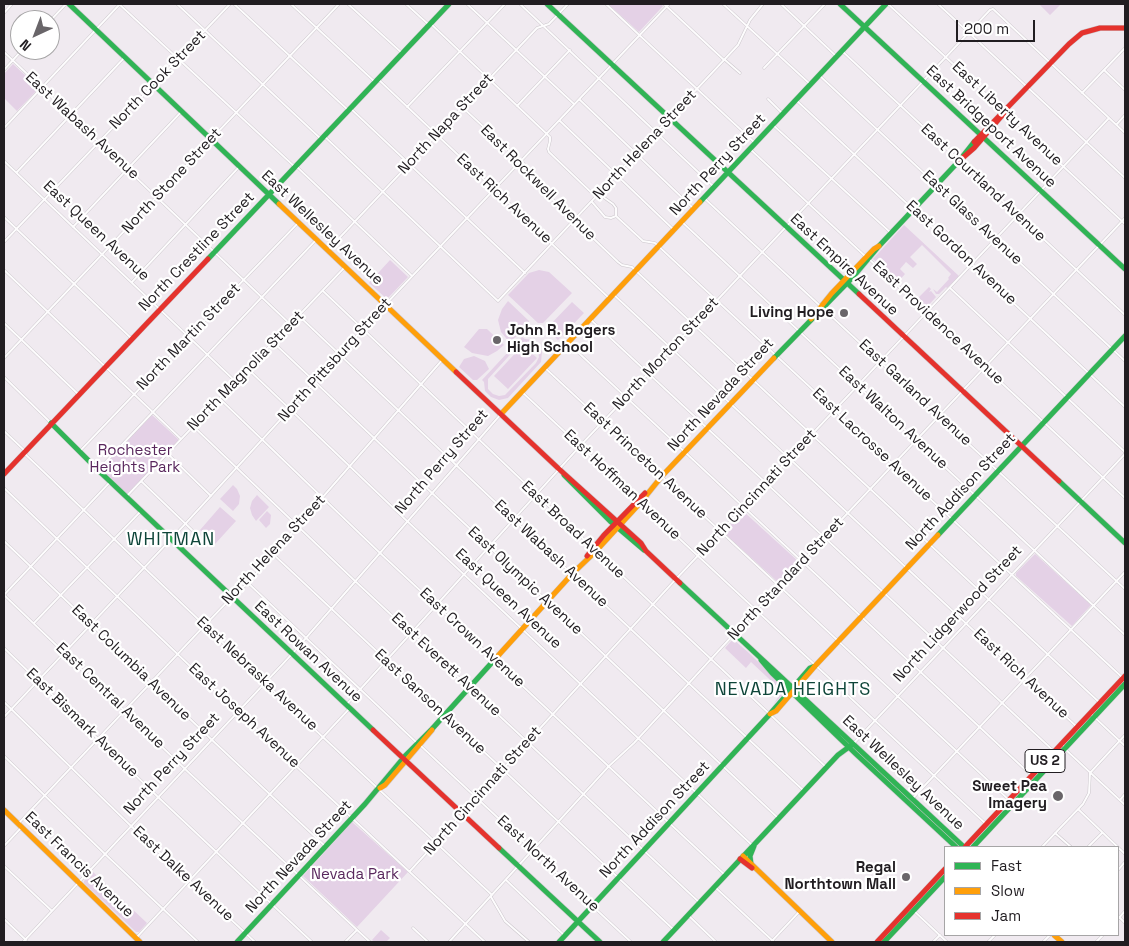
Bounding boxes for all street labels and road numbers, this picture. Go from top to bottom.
street label: North Cook Street [106,27,210,133]
street label: East Liberty Avenue [948,58,1066,170]
street label: East Bridgeport Avenue [922,62,1060,192]
street label: East Wabash Avenue [21,69,143,183]
street label: North Napa Street [395,70,497,178]
street label: North Helena Street [589,86,701,204]
street label: North Perry Street [666,110,770,220]
street label: East Courtland Avenue [917,120,1049,246]
street label: East Rockwell Avenue [476,121,600,245]
street label: North Stone Street [118,125,226,237]
street label: East Rich Avenue [453,150,555,248]
street label: East Wellesley Avenue [257,167,387,289]
street label: East Glass Avenue [918,167,1026,269]
street label: East Queen Avenue [39,177,153,285]
street label: North Crestline Street [135,189,259,315]
street label: East Gordon Avenue [902,197,1020,309]
street label: East Empire Avenue [786,210,902,320]
street label: East Providence Avenue [869,257,1007,389]
street label: North Martin Street [133,280,245,394]
street label: North Pittsburg Street [275,294,395,426]
street label: North Morton Street [609,294,723,414]
street label: North Magnolia Street [184,307,308,435]
street label: North Nevada Street [664,335,778,455]
street label: East Garland Avenue [855,336,975,450]
street label: East Walton Avenue [835,363,951,473]
street label: East Lacrosse Avenue [808,385,936,505]
street label: East Princeton Avenue [579,399,711,523]
street label: North Perry Street [392,406,492,518]
street label: East Hoffman Avenue [560,426,684,544]
street label: North Cincinnati Street [694,426,820,560]
street label: North Addison Street [902,430,1020,554]
street label: East Broad Avenue [518,477,628,583]
street label: North Helena Street [218,491,330,609]
street label: East Wabash Avenue [490,497,612,611]
street label: North Standard Street [724,514,848,644]
street label: East Olympic Avenue [464,523,586,639]
street label: North Lidgerwood Street [890,542,1026,686]
street label: East Queen Avenue [451,545,565,653]
street label: East Crown Avenue [416,584,528,692]
street label: East Rowan Avenue [250,597,366,707]
street label: East Columbia Avenue [68,601,194,725]
street label: East Everett Avenue [387,610,505,720]
street label: East Nebraska Avenue [193,613,321,735]
street label: East Rich Avenue [970,625,1072,723]
street label: East Central Avenue [52,639,168,753]
street label: East Sanson Avenue [371,646,489,758]
street label: East Joseph Avenue [185,660,303,772]
street label: East Bismark Avenue [22,665,142,781]
street label: North Perry Street [120,709,224,819]
street label: East Wellesley Avenue [838,712,968,834]
street label: North Cincinnati Street [421,723,545,859]
road number: US 2 [1025,749,1065,772]
street label: North Addison Street [596,758,714,882]
street label: North Nevada Street [242,797,356,917]
street label: East Francis Avenue [21,808,137,922]
street label: East North Avenue [493,812,603,916]
street label: East Dalke Avenue [129,823,237,925]

